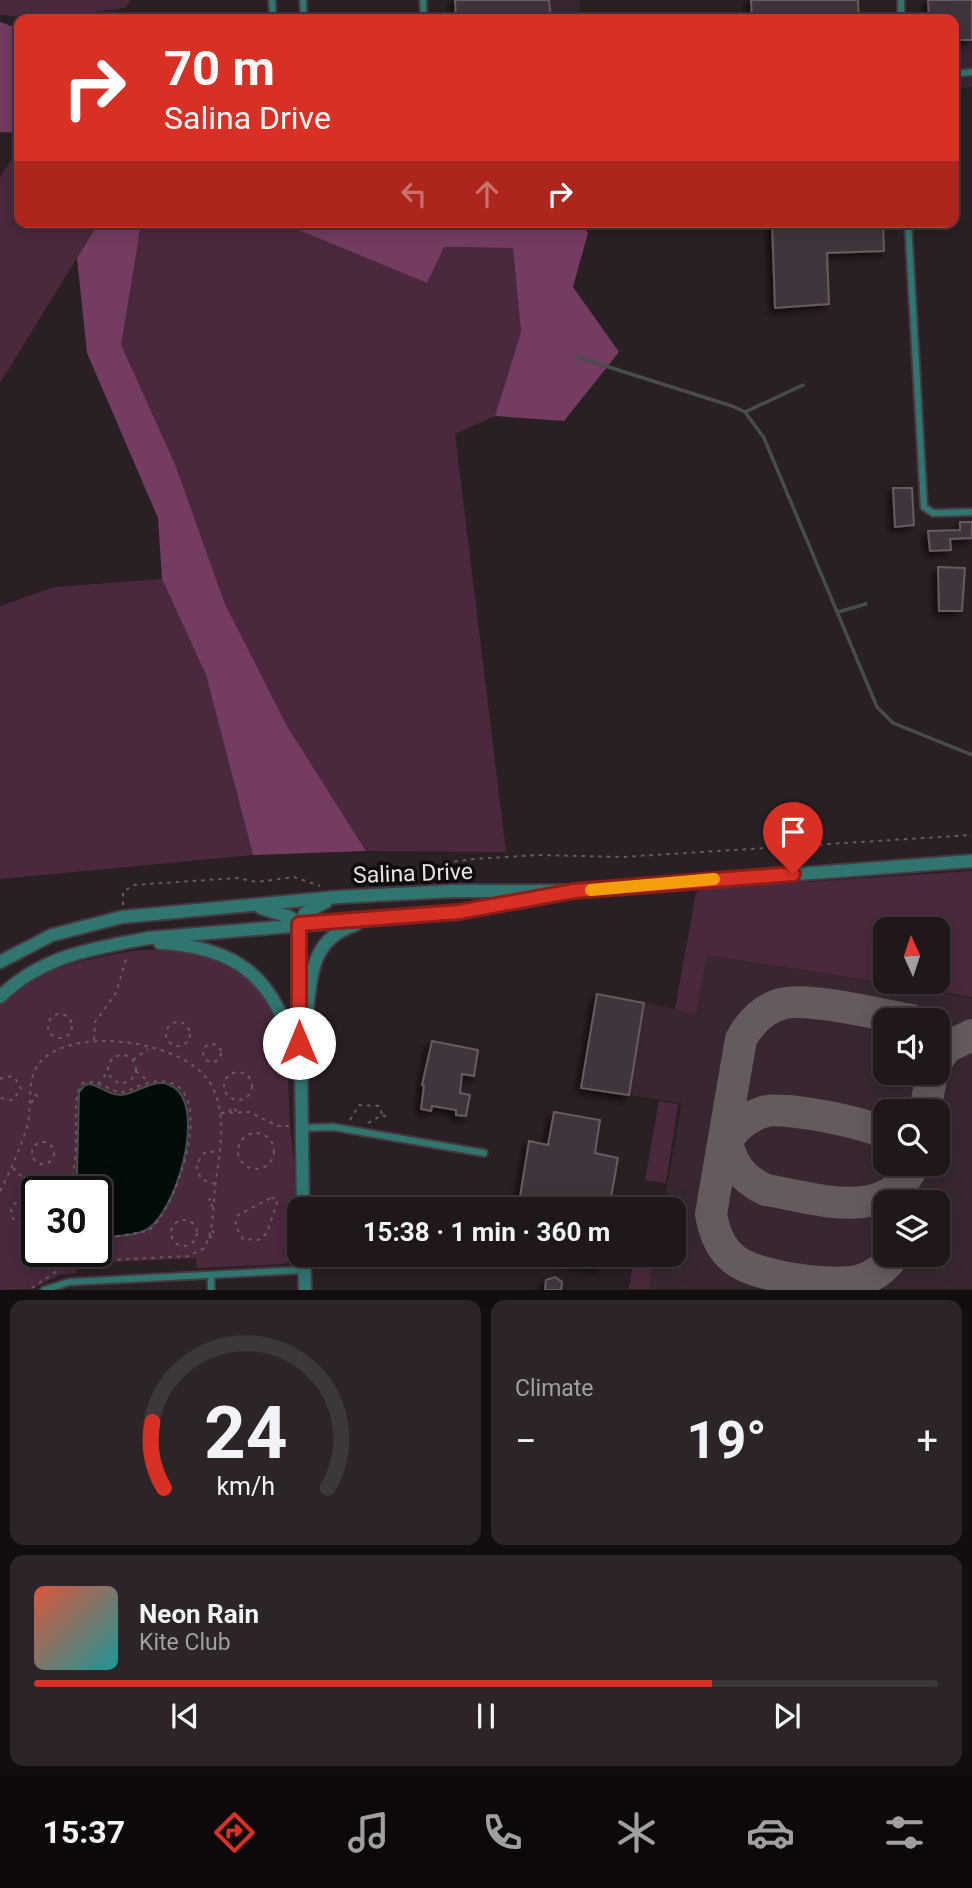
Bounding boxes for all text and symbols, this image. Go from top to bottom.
text: 70 m [164,40,275,97]
icon: right [49,42,140,133]
text: Salina Drive [164,99,331,137]
icon: left [395,175,433,213]
icon: ahead [468,175,506,213]
icon: right [541,175,579,213]
pin [763,802,823,874]
icon: arrive [774,813,812,851]
street label: Salina Drive [353,858,473,889]
north arrow [873,917,950,994]
map controls [873,917,950,1267]
position arrow [262,1006,336,1080]
button: sound [873,1008,950,1085]
button: search [873,1099,950,1176]
speed limit sign: 30 [21,1176,112,1267]
button: layers [873,1190,950,1267]
text: 15:38 · 1 min · 360 m [363,1217,610,1247]
text: Climate [515,1375,594,1402]
text: 24 [204,1391,287,1477]
text: 19° [687,1410,767,1471]
text: − [515,1419,537,1463]
text: + [916,1419,938,1463]
text: km/h [216,1472,275,1501]
text: Neon Rain [139,1599,259,1629]
text: Kite Club [139,1629,231,1656]
icon: previous [166,1697,204,1735]
icon: pause [467,1697,505,1735]
icon: next [768,1697,806,1735]
icon: directions [210,1808,259,1857]
icon: music [344,1808,393,1857]
icon: phone [478,1808,527,1857]
icon: climate [612,1808,661,1857]
icon: car [746,1808,795,1857]
icon: filters [880,1808,929,1857]
text: 15:37 [43,1813,125,1851]

